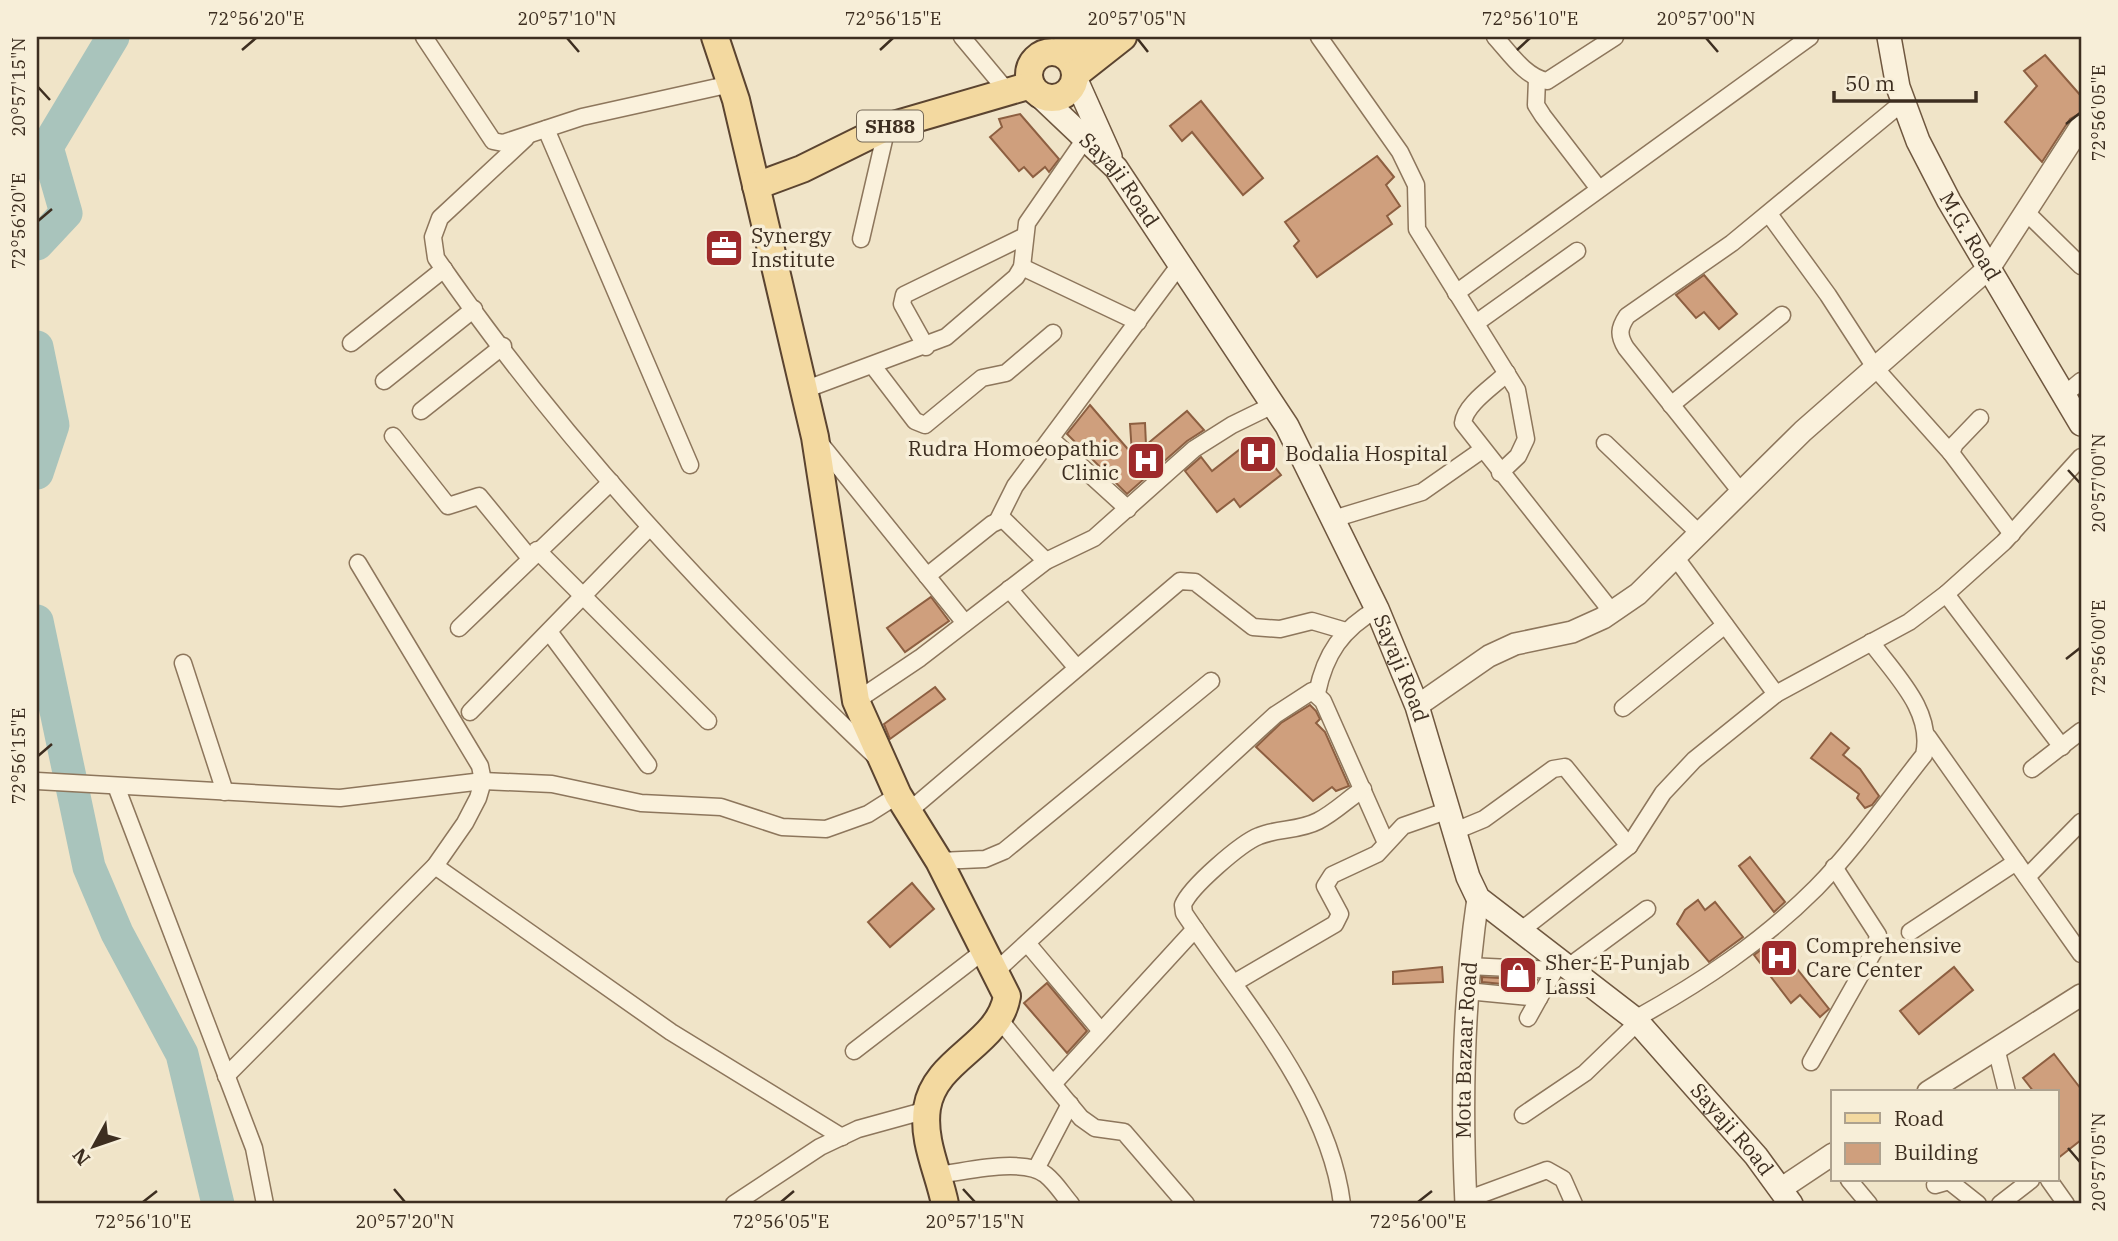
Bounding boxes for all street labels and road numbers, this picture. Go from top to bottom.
road number: SH88 [857,110,923,142]
street label: Sayaji Road [1074,126,1166,232]
street label: M.G. Road [1934,186,2008,285]
street label: Sayaji Road [1368,610,1436,725]
street label: Mota Bazaar Road [1449,960,1483,1139]
street label: Sayaji Road [1685,1077,1781,1181]

